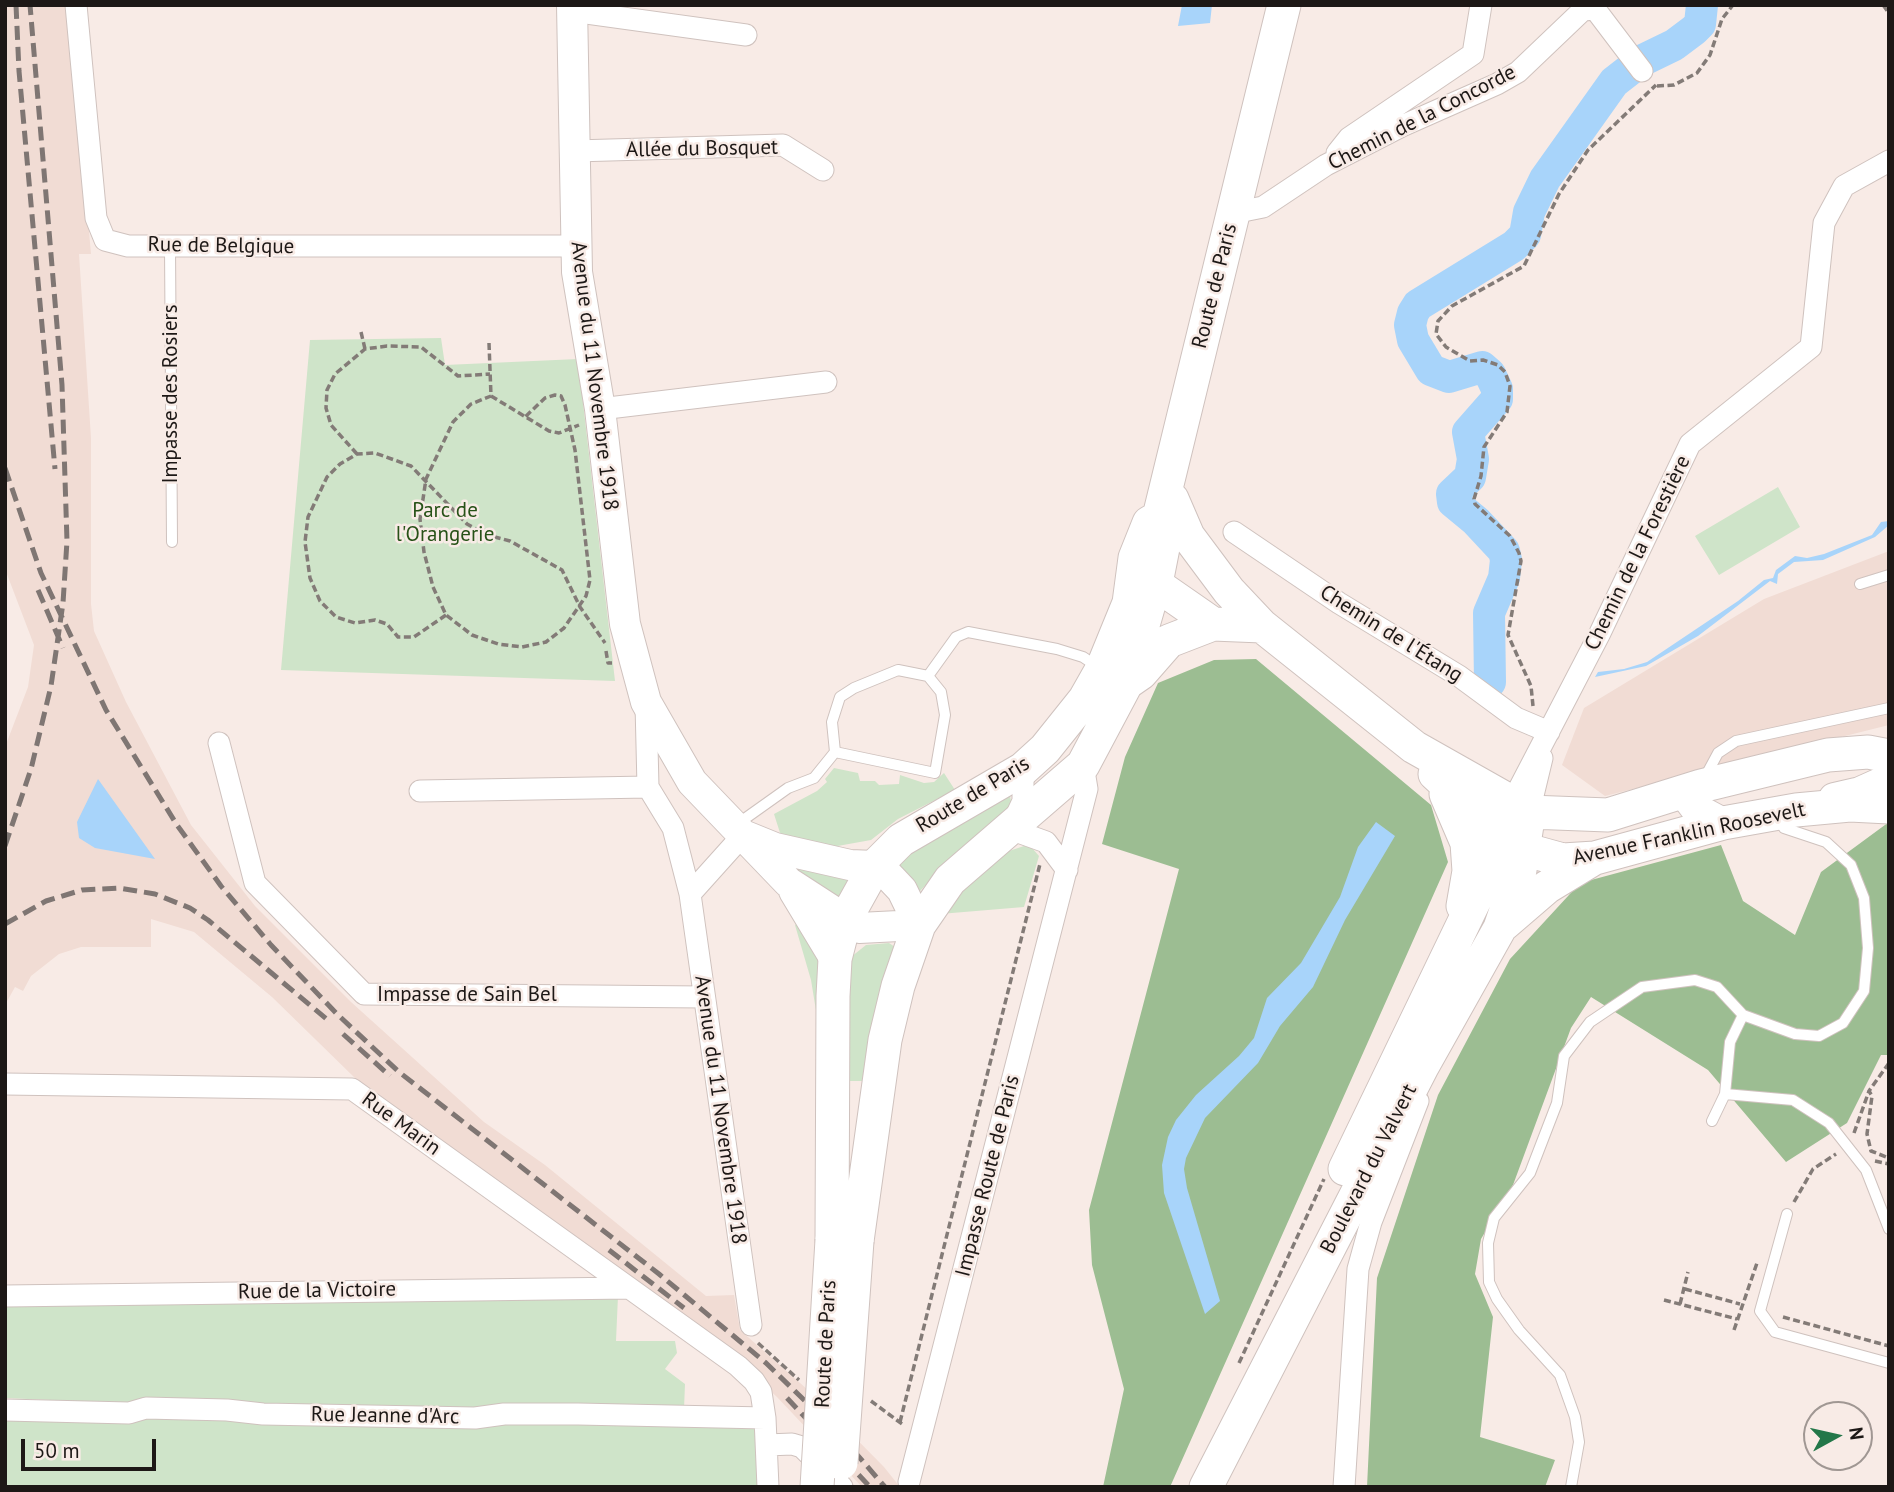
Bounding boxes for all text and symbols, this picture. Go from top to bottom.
street label: Chemin de la Concorde [1324,60,1520,176]
street label: Allée du Bosquet [626,135,778,163]
street label: Route de Paris [1187,221,1243,351]
street label: Rue de Belgique [147,232,295,260]
street label: Avenue du 11 Novembre 1918 [565,240,623,512]
street label: Impasse des Rosiers [158,304,184,484]
street label: Chemin de la Forestière [1580,451,1696,655]
park label: Parc de l'Orangerie [396,498,494,548]
street label: Chemin de l'Étang [1315,580,1467,688]
street label: Route de Paris [912,751,1034,839]
street label: Avenue Franklin Roosevelt [1571,797,1807,871]
street label: Avenue du 11 Novembre 1918 [689,974,751,1246]
street label: Impasse de Sain Bel [377,982,557,1008]
street label: Impasse Route de Paris [951,1073,1025,1279]
street label: Boulevard du Valvert [1315,1080,1423,1258]
street label: Rue Marin [357,1087,445,1161]
street label: Rue de la Victoire [238,1277,396,1305]
street label: Route de Paris [810,1280,842,1408]
north arrow [1803,1401,1873,1471]
street label: Rue Jeanne d'Arc [311,1402,459,1430]
text: N [1844,1425,1870,1441]
scale bar [24,1426,159,1470]
text: 50 m [34,1437,80,1464]

